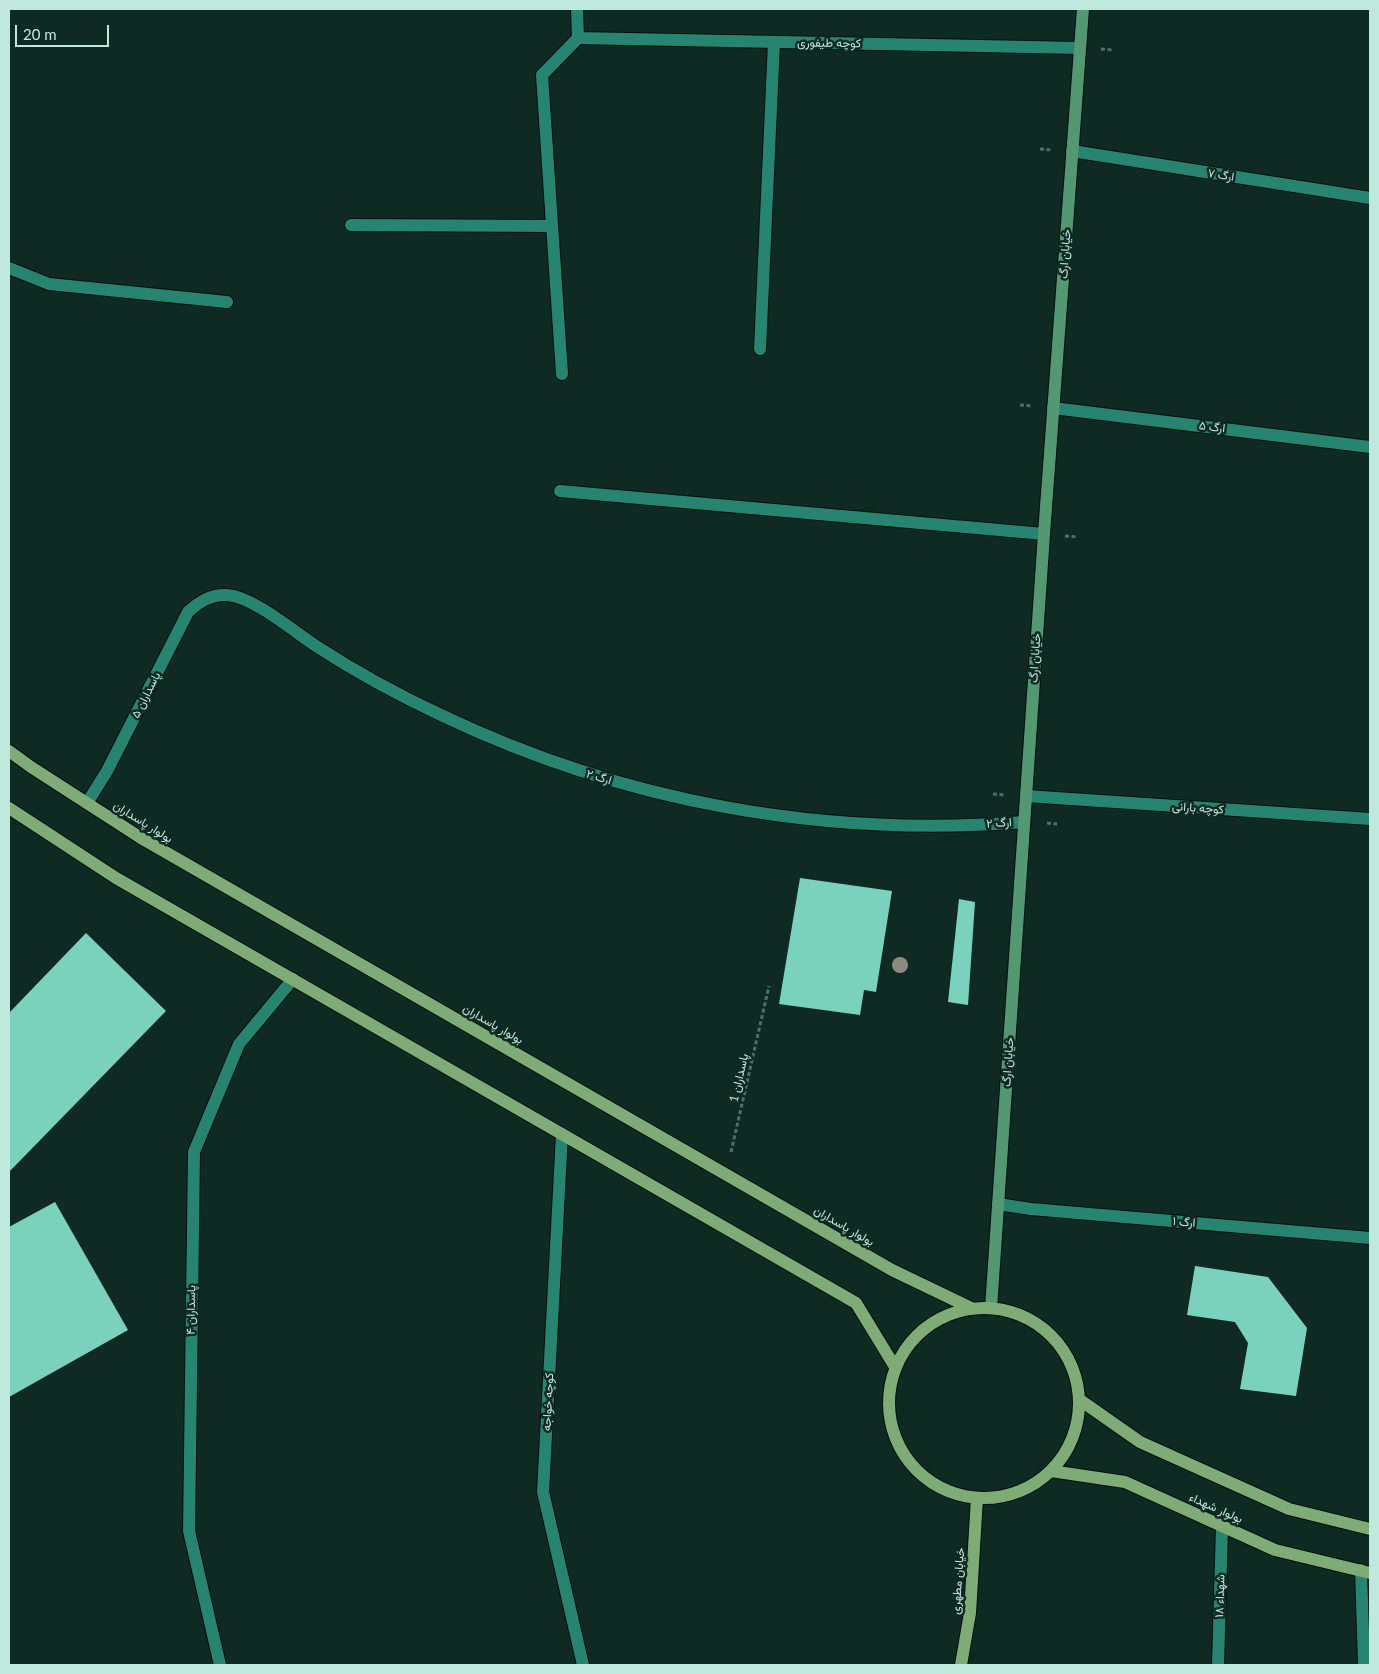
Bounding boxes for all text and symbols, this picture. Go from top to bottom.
scale bar [18,15,111,47]
text: 20 m [23,25,57,43]
street label: کوچه طیفوری [797,35,861,51]
street label: ارگ ۷ [1207,166,1235,184]
street label: خیابان ارگ [1056,229,1074,279]
street label: ارگ ۵ [1198,418,1226,436]
street label: خیابان ارگ [1026,633,1044,683]
street label: پاسداران ۵ [128,670,164,720]
street label: ارگ ۲ [585,766,613,788]
street label: بولوار پاسداران [111,798,175,846]
street label: کوچه بارانی [1172,799,1224,817]
street label: ارگ ۲ [986,815,1012,831]
street label: بولوار پاسداران [460,1001,526,1047]
street label: خیابان ارگ [999,1037,1017,1087]
street label: پاسداران 1 [726,1052,752,1104]
street label: بولوار پاسداران [811,1203,877,1249]
street label: ارگ ۱ [1172,1214,1196,1230]
street label: پاسداران ۴ [183,1285,199,1335]
street label: کوچه خواجه [539,1372,557,1432]
street label: بولوار شهداء [1187,1490,1245,1526]
street label: خیابان مطهری [948,1547,968,1615]
street label: شهداء ۱۸ [1212,1574,1228,1618]

